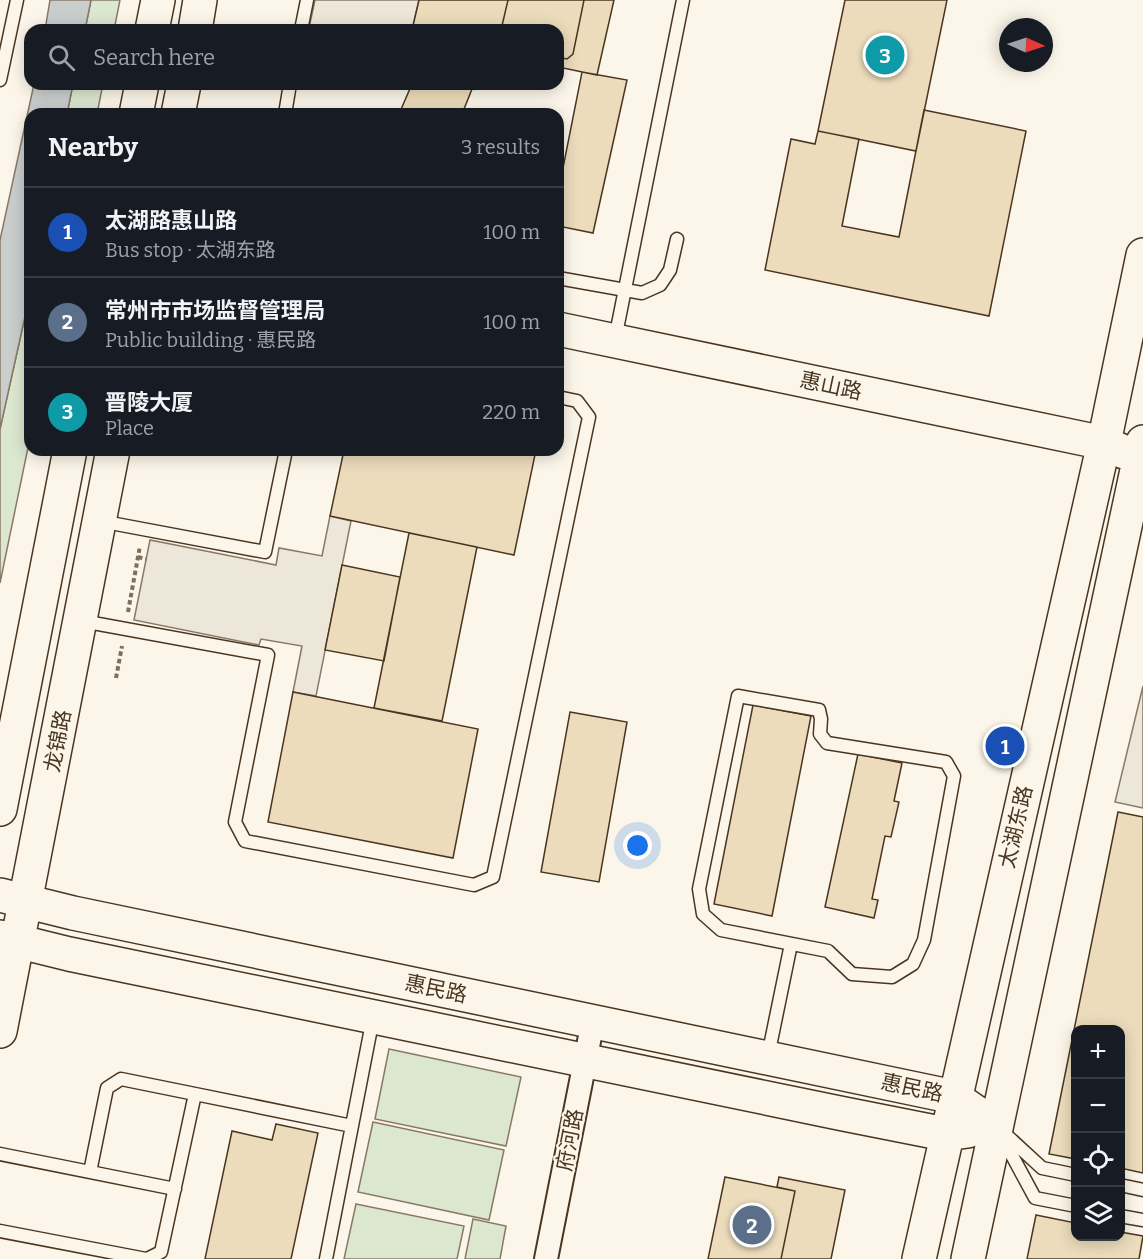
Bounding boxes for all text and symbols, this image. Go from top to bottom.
north arrow [999,18,1053,72]
search box [24,24,564,90]
pin: 3 [866,32,904,78]
icon: search [45,41,78,74]
text: Search here [93,44,215,71]
text: Nearby [48,132,138,163]
text: 3 results [461,135,540,159]
text: 太湖路惠山路 [105,207,237,234]
text: 1 [63,220,72,244]
text: 100 m [483,220,540,244]
text: Bus stop · 太湖东路 [105,238,276,262]
text: 常州市市场监督管理局 [105,297,325,324]
text: 2 [62,310,73,334]
text: 100 m [483,310,540,334]
text: Public building · 惠民路 [105,328,316,352]
street label: 惠山路 [797,367,865,405]
text: 晋陵大厦 [105,389,193,416]
text: 3 [62,400,73,424]
text: 220 m [482,400,540,424]
text: Place [105,416,154,440]
street label: 龙锦路 [39,708,77,774]
pin: 1 [986,724,1024,768]
street label: 太湖东路 [994,783,1038,871]
your location [623,831,652,860]
street label: 惠民路 [402,970,470,1008]
map controls [1071,1025,1125,1241]
button: + [1071,1025,1125,1079]
street label: 惠民路 [878,1069,946,1107]
button: − [1071,1079,1125,1133]
street label: 府河路 [551,1107,589,1173]
button: locate [1071,1133,1125,1187]
button: layers [1071,1187,1125,1241]
pin: 2 [732,1202,771,1248]

